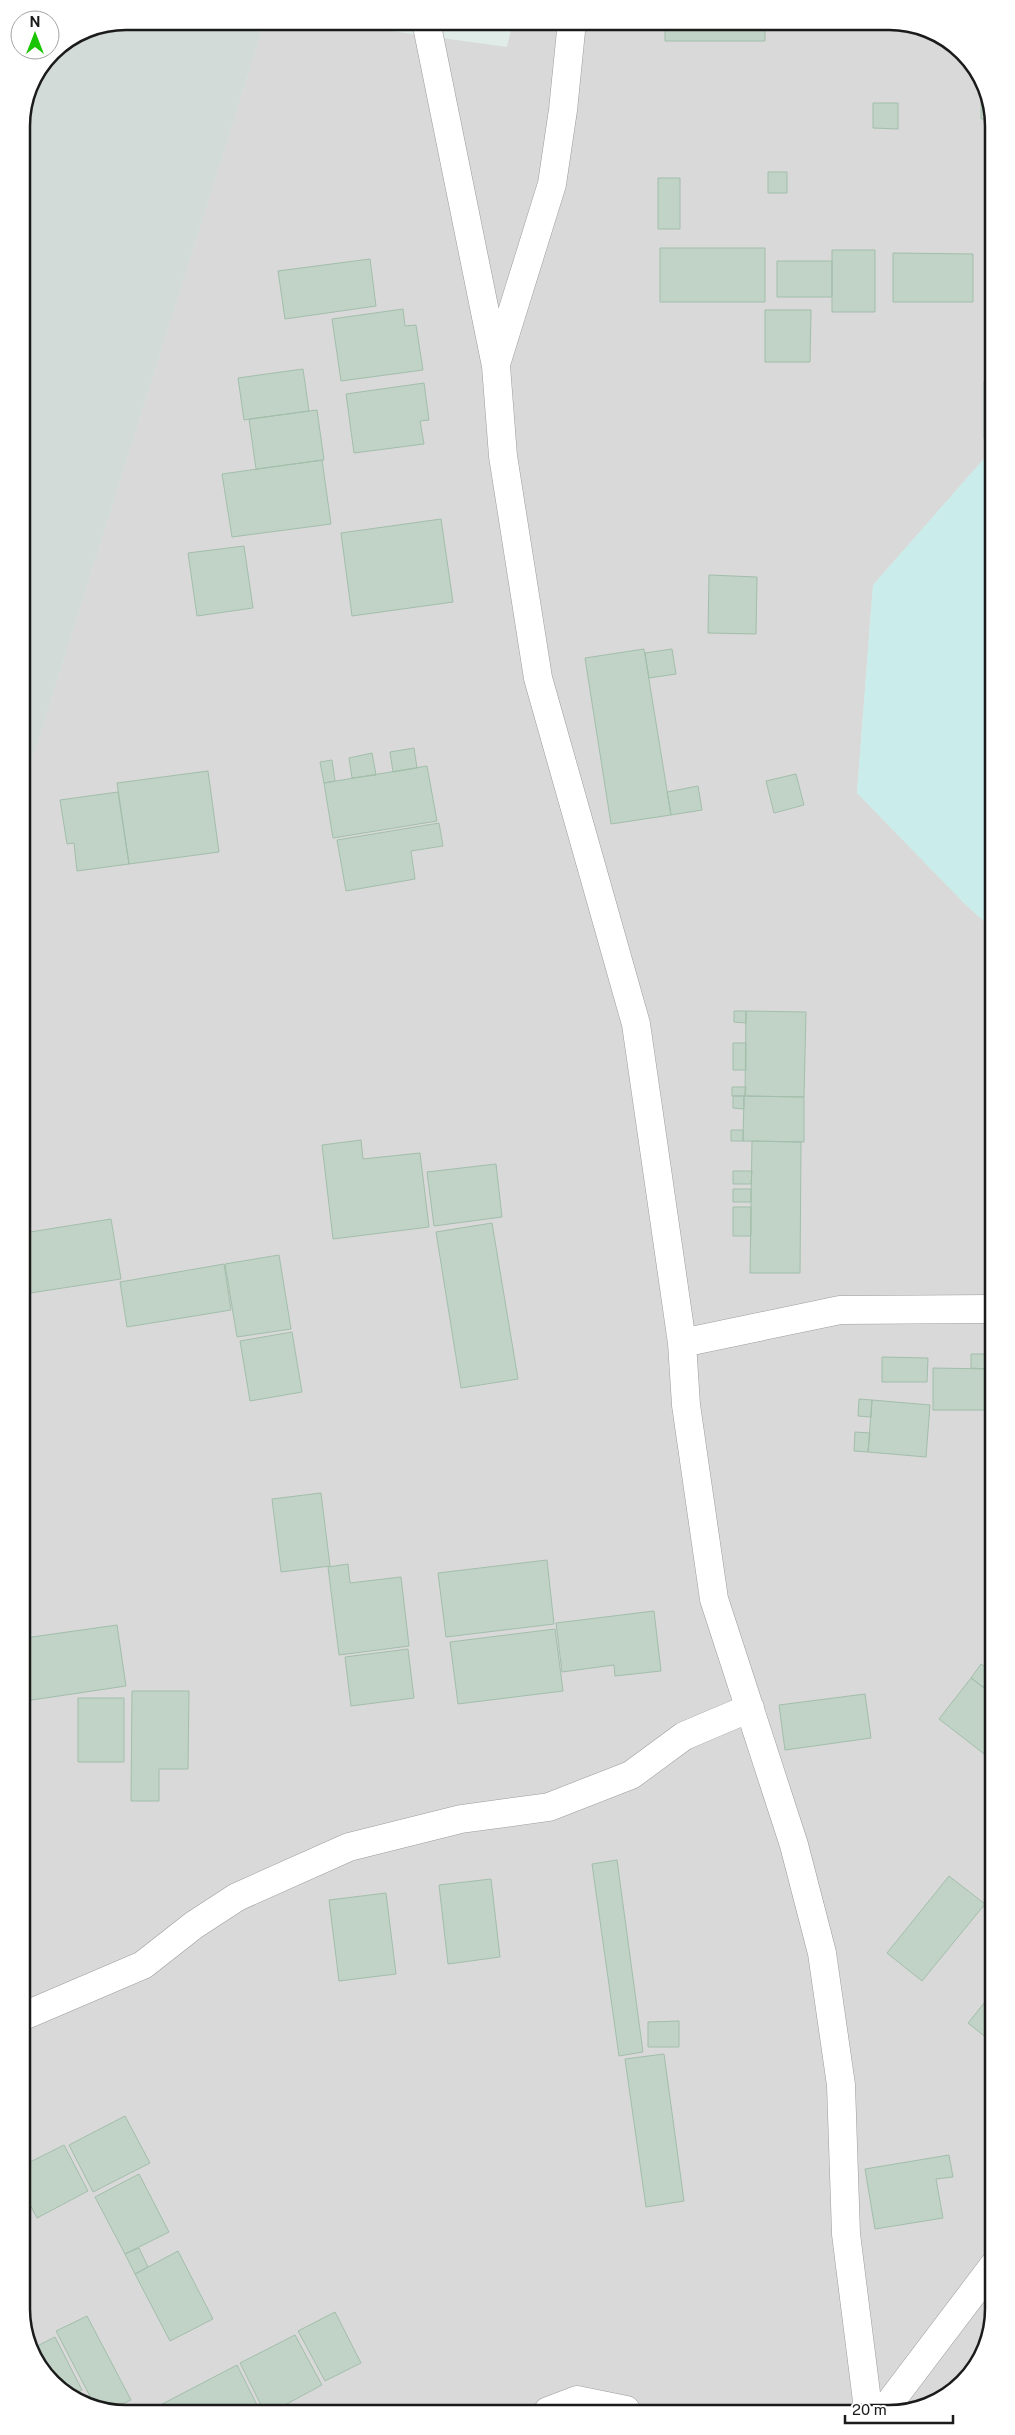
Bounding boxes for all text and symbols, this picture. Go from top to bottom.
north arrow [10,10,60,60]
text: N [30,14,40,30]
scale bar [845,2392,952,2424]
text: 20 m [852,2401,887,2418]

